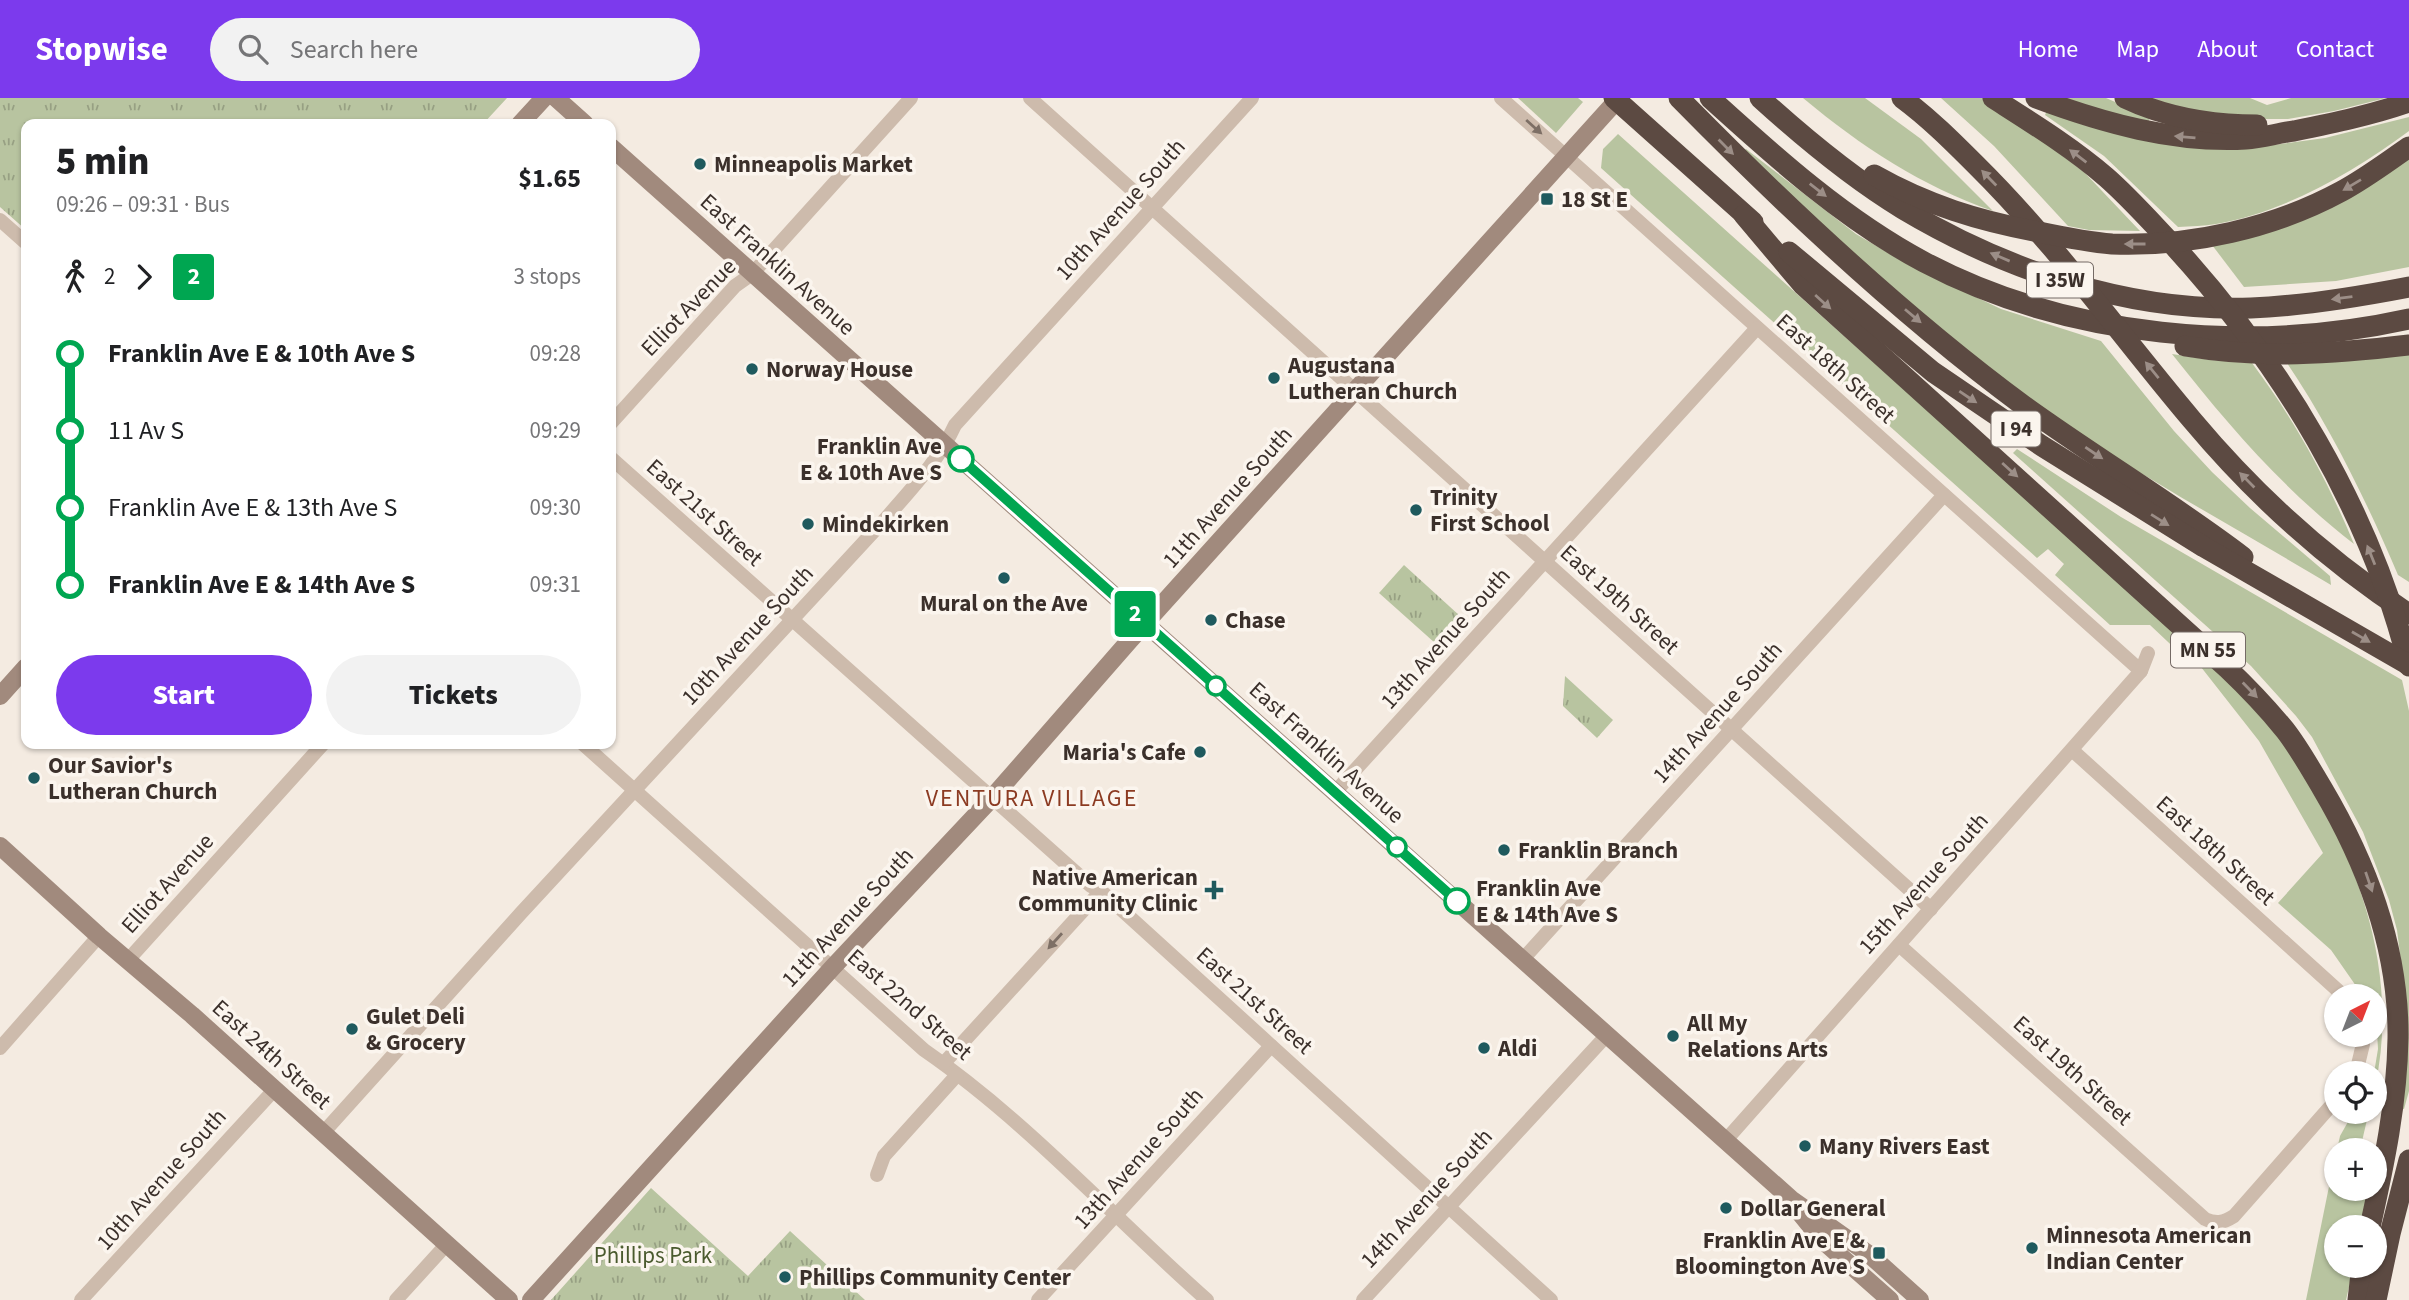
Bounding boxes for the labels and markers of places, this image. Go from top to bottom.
place label: Minneapolis Market [714,148,913,181]
marker: Minneapolis Market [692,156,708,172]
place label: 18 St E [1561,183,1628,216]
marker: 18 St E [1539,191,1555,207]
place label: Augustana Lutheran Church [1287,349,1457,408]
place label: Norway House [766,353,913,386]
marker: Norway House [744,361,760,377]
marker: Augustana Lutheran Church [1266,370,1282,386]
place label: Franklin Ave E & 10th Ave S [800,430,942,489]
marker: Franklin Ave E & 10th Ave S [948,446,974,472]
place label: Trinity First School [1430,481,1550,540]
marker: Trinity First School [1408,502,1424,518]
place label: Mindekirken [822,508,949,541]
marker: Mindekirken [800,516,816,532]
marker: Mural on the Ave [996,570,1012,586]
place label: Mural on the Ave [920,587,1088,620]
place label: Chase [1225,604,1286,637]
marker: Chase [1203,612,1219,628]
unlabelled marker [1206,676,1226,696]
place label: Maria's Cafe [1062,736,1186,769]
marker: Maria's Cafe [1192,744,1208,760]
place label: Our Savior's Lutheran Church [48,749,217,808]
marker: Our Savior's Lutheran Church [26,770,42,786]
place label: Franklin Branch [1518,834,1678,867]
unlabelled marker [1387,837,1407,857]
marker: Franklin Branch [1496,842,1512,858]
place label: Native American Community Clinic [1018,861,1198,920]
place label: Franklin Ave E & 14th Ave S [1476,872,1618,931]
marker: Native American Community Clinic [1204,880,1224,900]
marker: Franklin Ave E & 14th Ave S [1444,888,1470,914]
place label: Gulet Deli & Grocery [366,1000,466,1059]
place label: All My Relations Arts [1686,1007,1828,1066]
marker: Gulet Deli & Grocery [344,1021,360,1037]
marker: All My Relations Arts [1665,1028,1681,1044]
place label: Aldi [1497,1032,1537,1065]
marker: Aldi [1476,1040,1492,1056]
place label: Many Rivers East [1819,1130,1990,1163]
marker: Many Rivers East [1797,1138,1813,1154]
place label: Dollar General [1740,1192,1886,1225]
marker: Dollar General [1718,1200,1734,1216]
place label: Minnesota American Indian Center [2046,1219,2252,1278]
place label: Franklin Ave E & Bloomington Ave S [1675,1224,1865,1283]
marker: Minnesota American Indian Center [2024,1240,2040,1256]
marker: Franklin Ave E & Bloomington Ave S [1871,1245,1887,1261]
place label: Phillips Community Center [799,1261,1072,1294]
marker: Phillips Community Center [777,1269,793,1285]

